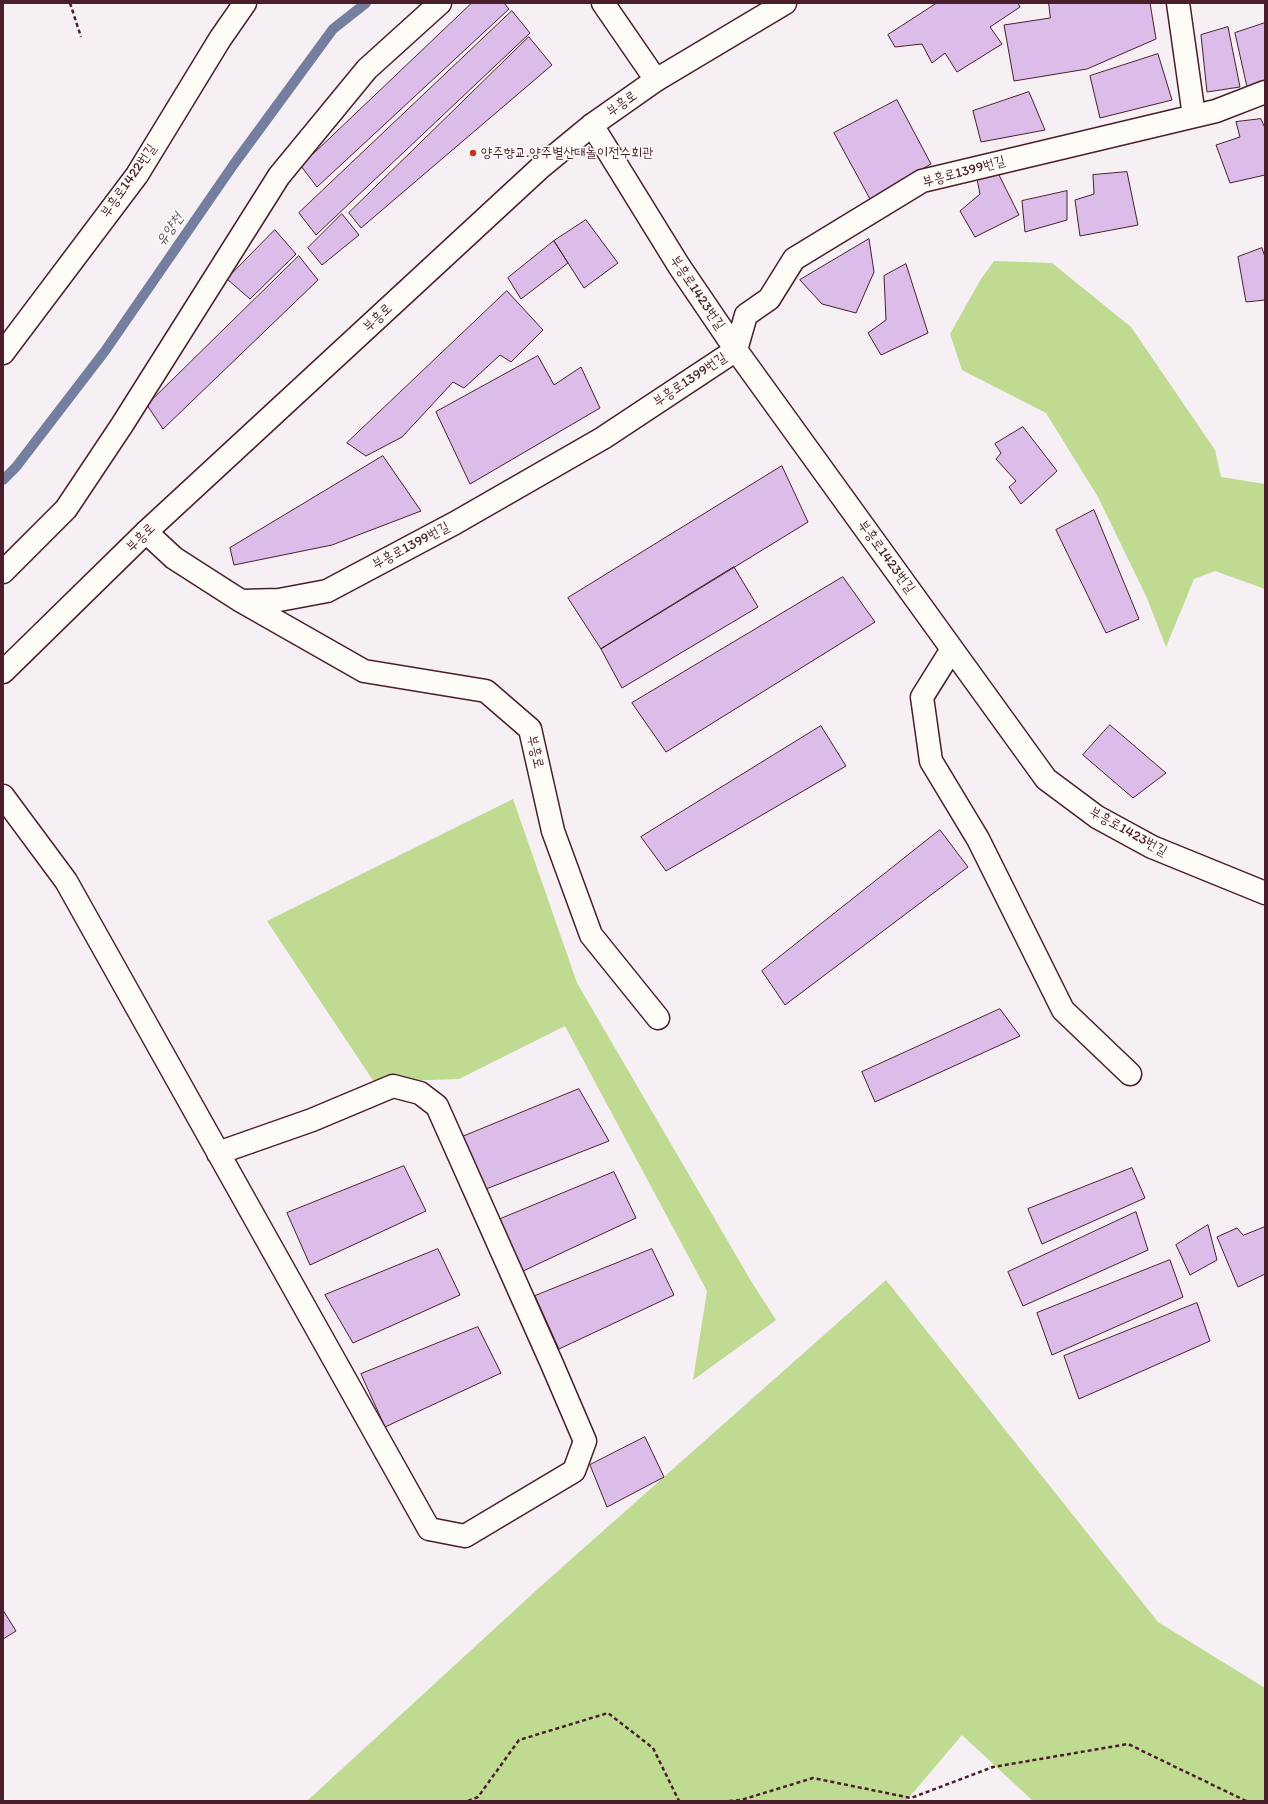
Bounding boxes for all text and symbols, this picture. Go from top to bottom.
street label: 부흥로 [603,87,641,121]
street label: 부흥로1422번길 [97,141,161,221]
place label: 양주향교.양주별산대놀이전수회관 [481,145,653,161]
marker: 양주향교.양주별산대놀이전수회관 [468,148,478,158]
street label: 부흥로1399번길 [921,153,1007,191]
water label: 유양천 [152,210,188,250]
street label: 부흥로1423번길 [666,253,728,333]
street label: 부흥로 [360,300,396,336]
street label: 부흥로1399번길 [650,349,730,411]
street label: 부흥로1423번길 [854,517,918,597]
street label: 부흥로1399번길 [369,519,453,573]
street label: 부흥로 [123,520,159,556]
street label: 부흥로 [523,734,547,770]
street label: 부흥로1423번길 [1086,804,1170,860]

